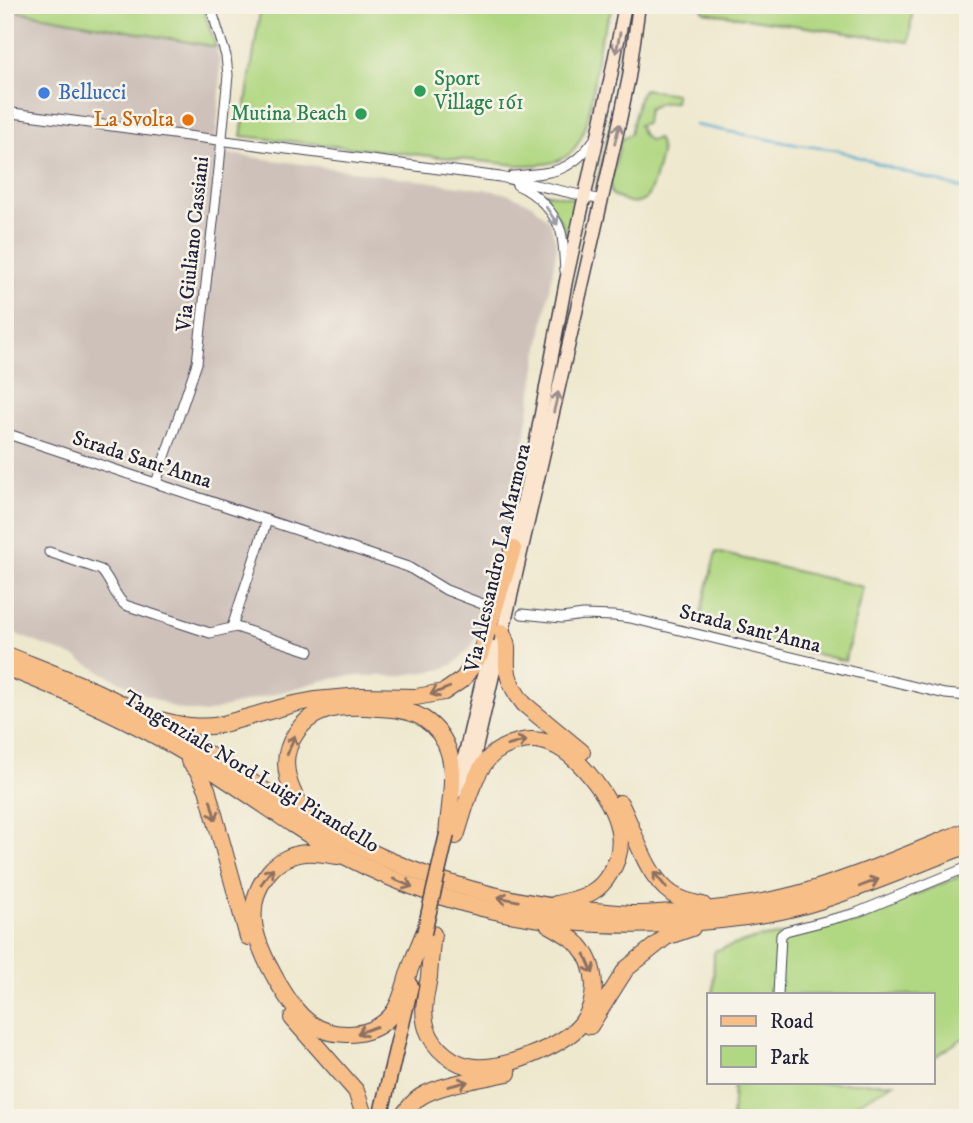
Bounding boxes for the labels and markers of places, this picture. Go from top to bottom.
place label: Sport Village 161 [433,66,524,116]
place label: Bellucci [58,80,126,106]
marker: Sport Village 161 [412,83,428,99]
marker: Bellucci [36,85,52,101]
place label: Mutina Beach [230,101,347,127]
marker: Mutina Beach [353,106,369,122]
place label: La Svolta [94,107,174,133]
marker: La Svolta [180,112,196,128]

